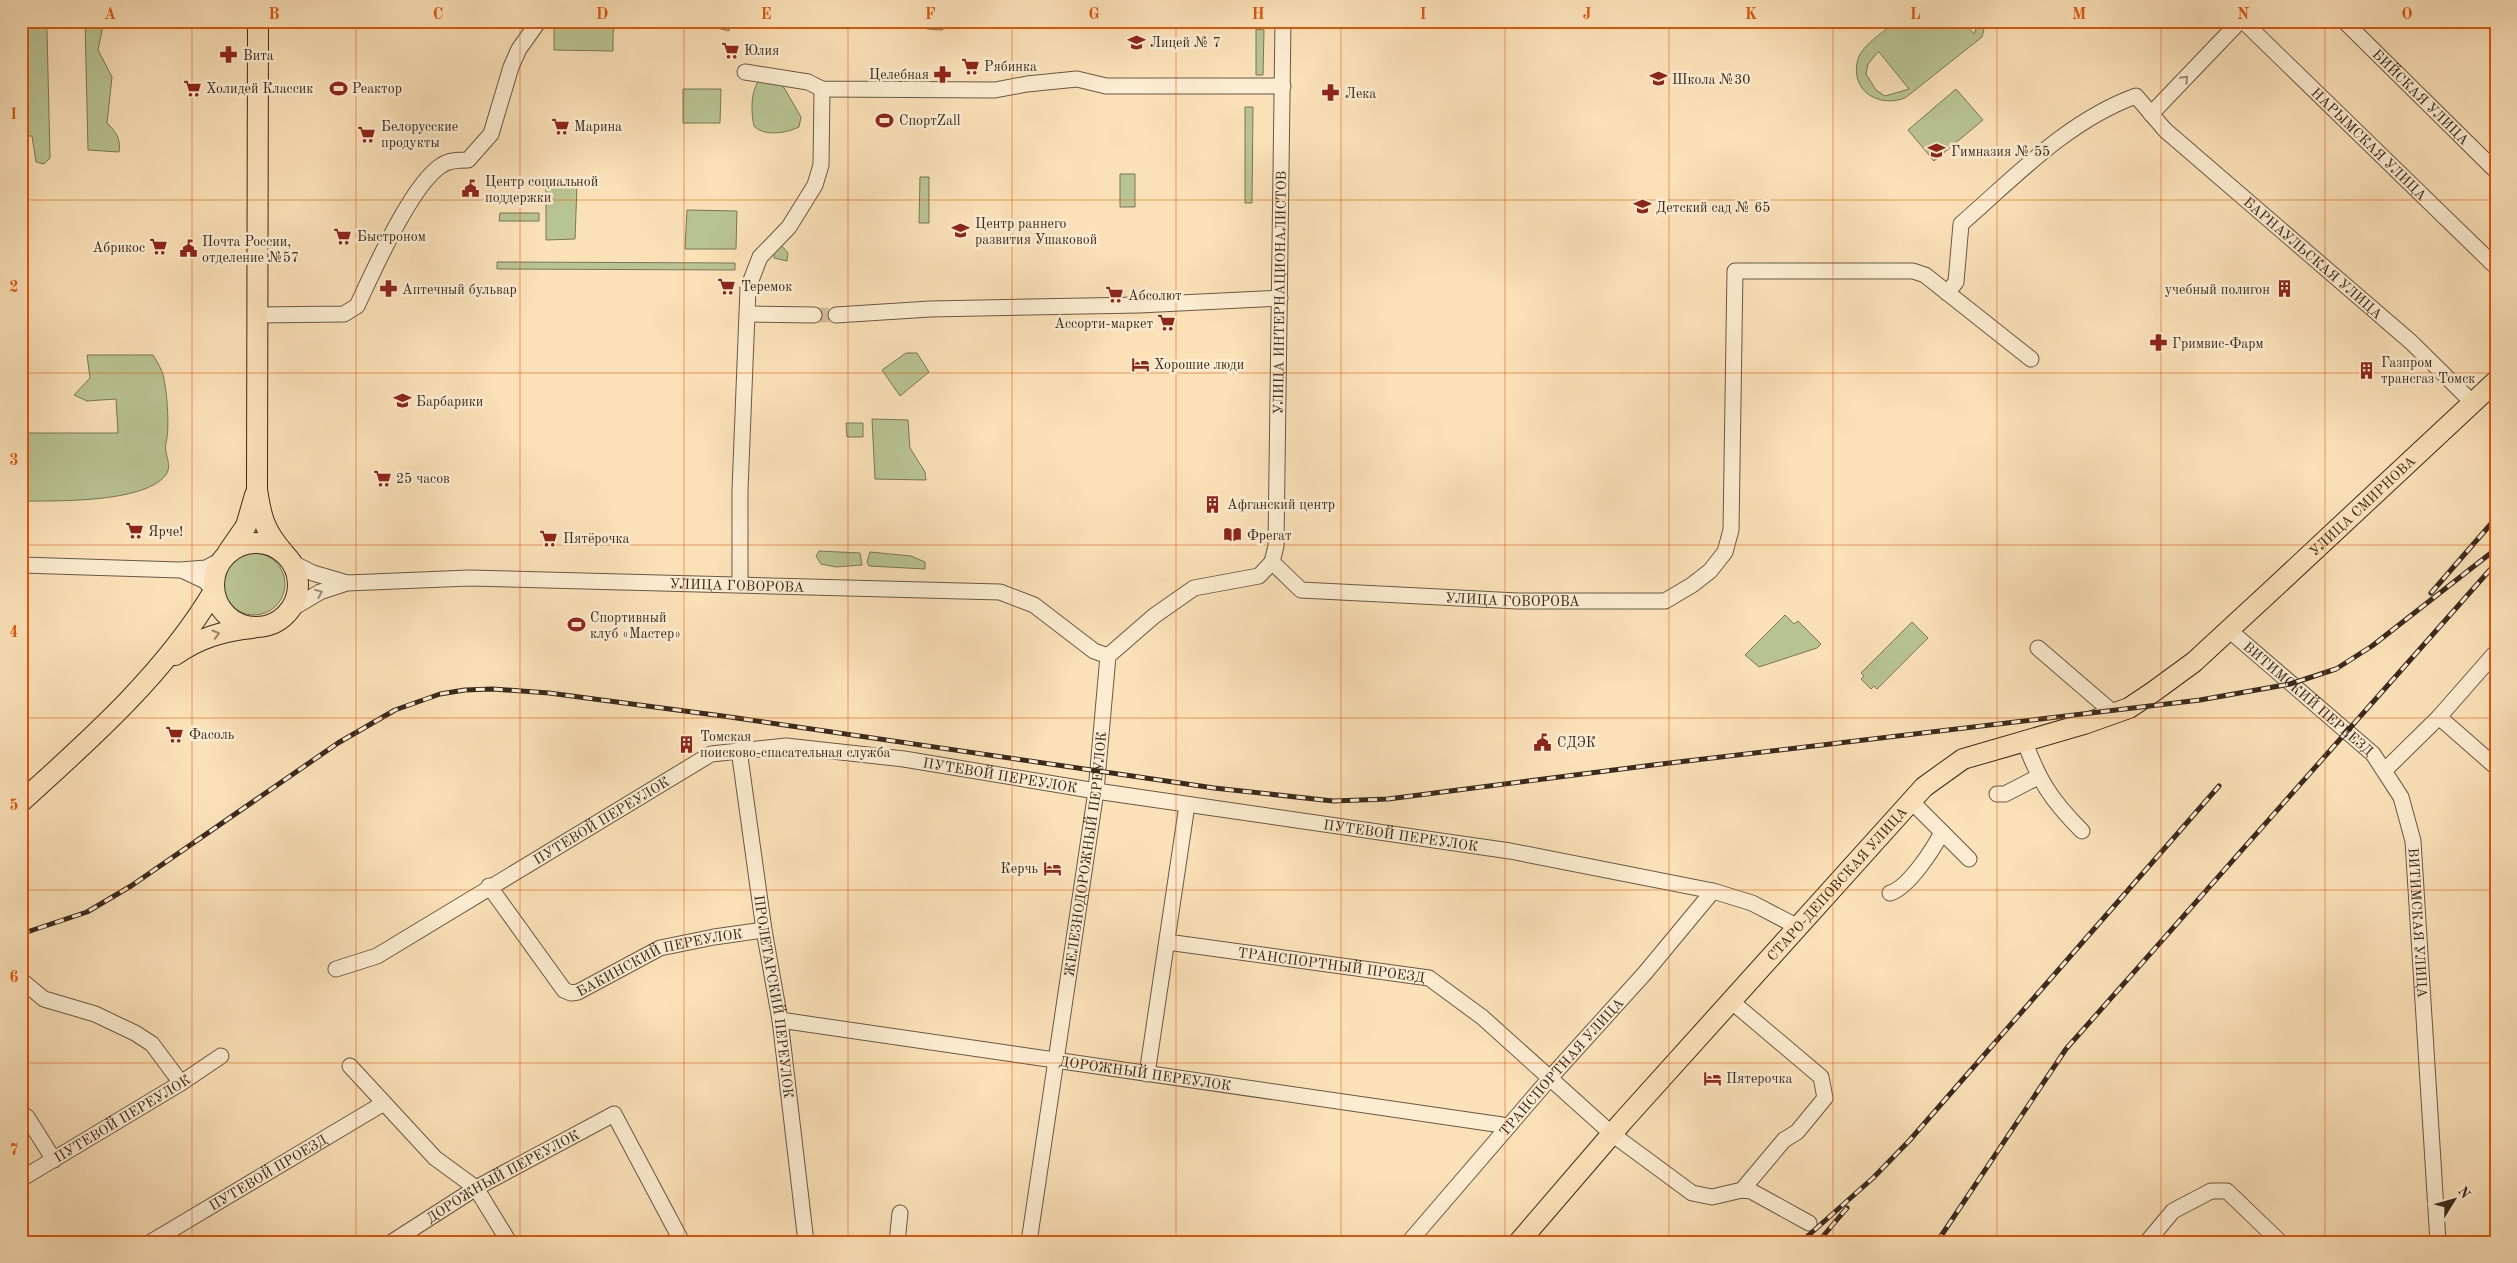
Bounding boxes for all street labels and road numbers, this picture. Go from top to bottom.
street label: БИЙСКАЯ УЛИЦА [2369,47,2471,148]
street label: НАРЫМСКАЯ УЛИЦА [2308,86,2429,203]
street label: УЛИЦА ИНТЕРНАЦИОНАЛИСТОВ [1272,171,1289,414]
street label: БАРНАУЛЬСКАЯ УЛИЦА [2240,195,2385,322]
street label: УЛИЦА СМИРНОВА [2307,454,2419,559]
street label: УЛИЦА ГОВОРОВА [669,577,805,595]
street label: УЛИЦА ГОВОРОВА [1445,591,1580,609]
street label: ВИТИМСКИЙ ПЕРЕЕЗД [2240,640,2376,759]
street label: ЖЕЛЕЗНОДОРОЖНЫЙ ПЕРЕУЛОК [1063,731,1109,978]
street label: ПУТЕВОЙ ПЕРЕУЛОК [922,756,1078,796]
street label: ПУТЕВОЙ ПЕРЕУЛОК [531,775,672,868]
street label: СТАРО-ДЕПОВСКАЯ УЛИЦА [1765,805,1910,964]
street label: ПУТЕВОЙ ПЕРЕУЛОК [1322,818,1479,854]
street label: ВИТИМСКАЯ УЛИЦА [2405,847,2429,999]
street label: ПРОЛЕТАРСКИЙ ПЕРЕУЛОК [751,894,795,1099]
street label: БАКИНСКИЙ ПЕРЕУЛОК [575,927,744,999]
street label: ТРАНСПОРТНЫЙ ПРОЕЗД [1237,946,1426,985]
street label: ТРАНСПОРТНАЯ УЛИЦА [1497,996,1627,1139]
street label: ДОРОЖНЫЙ ПЕРЕУЛОК [1058,1055,1232,1094]
street label: ПУТЕВОЙ ПЕРЕУЛОК [52,1073,193,1165]
street label: ДОРОЖНЫЙ ПЕРЕУЛОК [424,1128,582,1226]
street label: ПУТЕВОЙ ПРОЕЗД [207,1133,330,1214]

